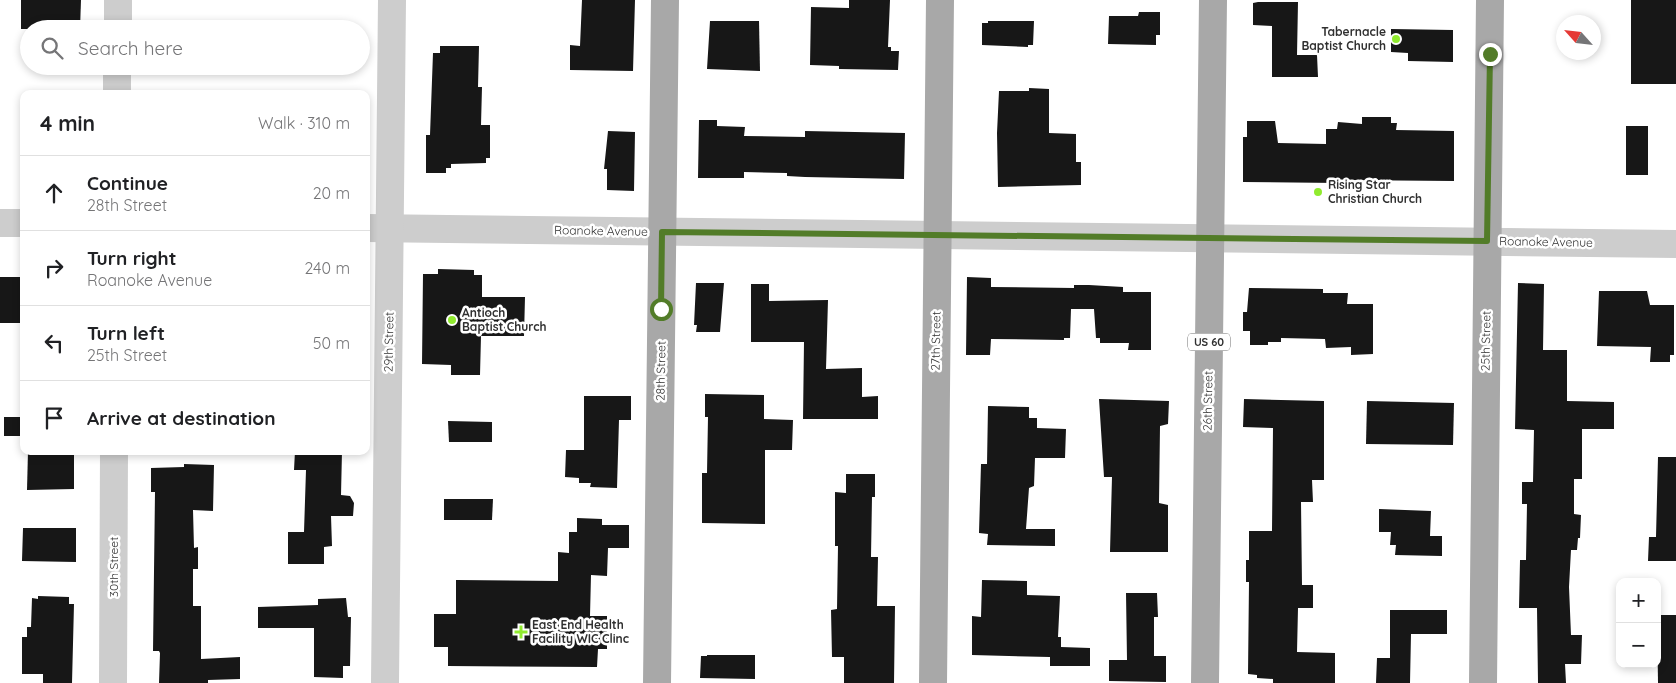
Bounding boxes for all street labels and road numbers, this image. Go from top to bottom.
street label: Roanoke Avenue [554,222,648,239]
street label: Roanoke Avenue [1499,233,1593,250]
street label: 27th Street [927,311,944,371]
street label: 25th Street [1477,311,1494,371]
street label: 29th Street [380,312,397,372]
road number: US 60 [1188,334,1230,351]
street label: 28th Street [652,341,669,401]
street label: 26th Street [1199,371,1216,431]
street label: 30th Street [106,537,121,597]

